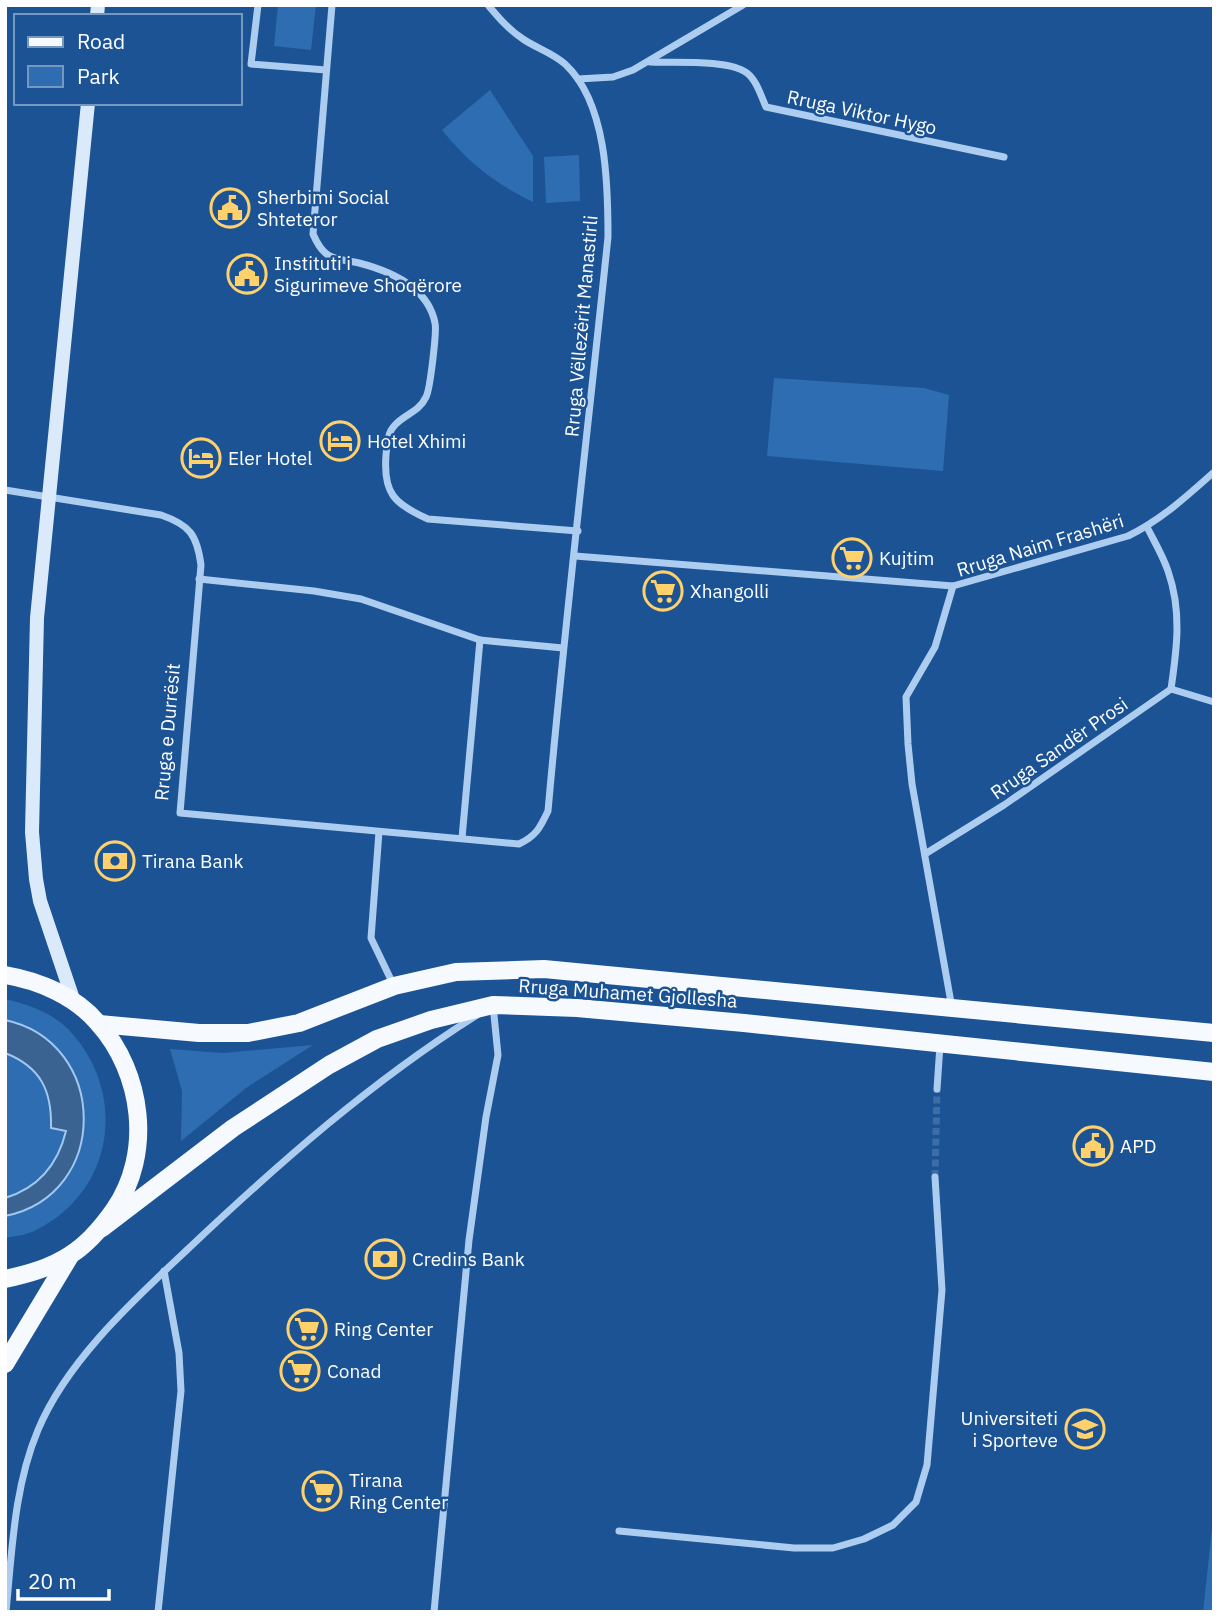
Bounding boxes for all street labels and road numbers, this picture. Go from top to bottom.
street label: Rruga Viktor Hygo [785,84,939,140]
street label: Rruga Vëllezërit Manastirli [559,214,603,438]
street label: Rruga Naim Frashëri [954,508,1126,582]
street label: Rruga e Durrësit [149,662,185,802]
street label: Rruga Sandër Prosi [986,692,1132,804]
street label: Rruga Muhamet Gjollesha [518,973,738,1013]

